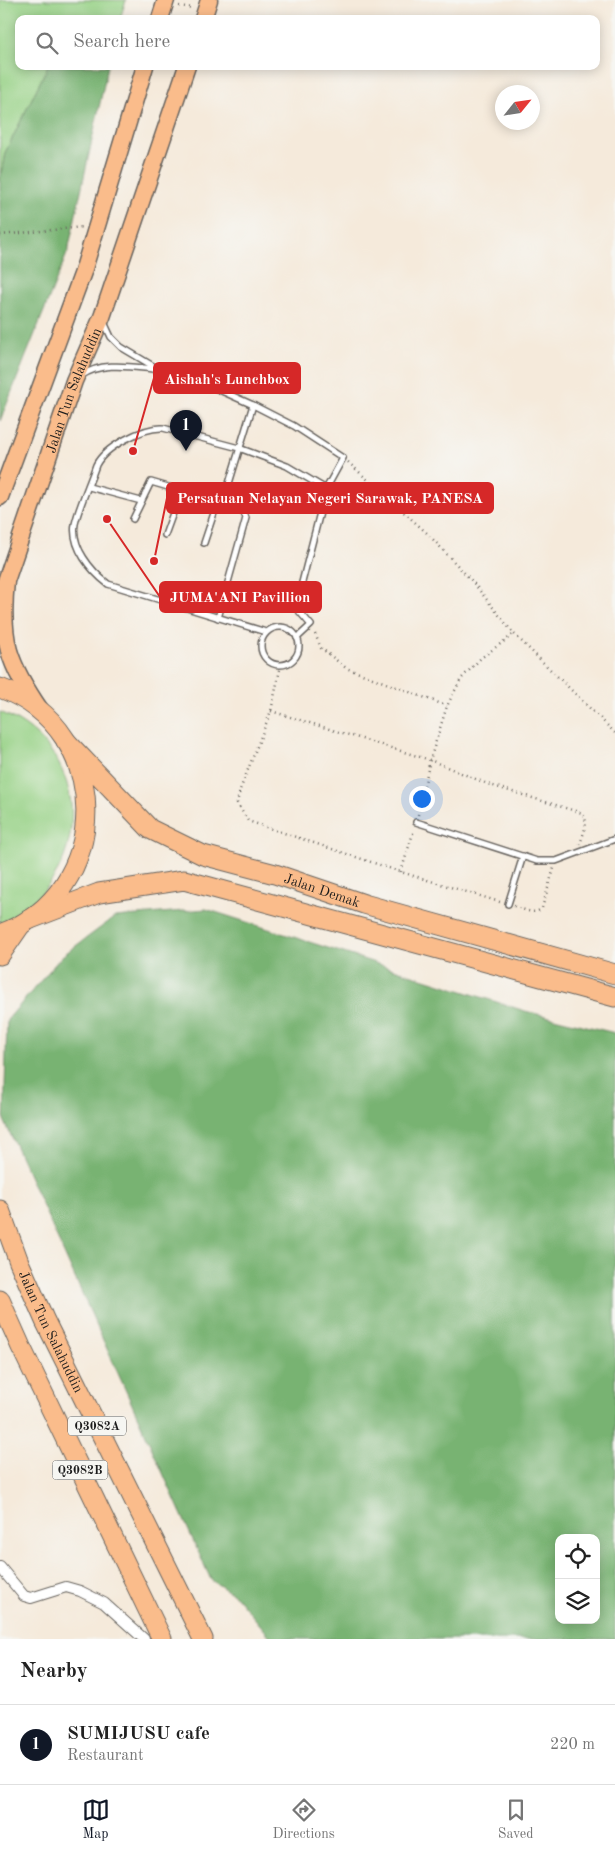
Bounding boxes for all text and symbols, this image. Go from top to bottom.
search box [15,15,600,70]
icon: search [33,29,61,57]
text: Search here [73,33,170,52]
north arrow [495,85,540,130]
street label: Jalan Tun Salahuddin [44,325,105,455]
callout: Aishah's Lunchbox [154,363,300,393]
text: Aishah's Lunchbox [164,373,290,388]
pin: 1 [170,410,202,451]
callout: Persatuan Nelayan Negeri Sarawak, PANESA [167,483,493,513]
text: Persatuan Nelayan Negeri Sarawak, PANESA [177,492,483,507]
callout: JUMA'ANI Pavillion [160,582,321,612]
text: JUMA'ANI Pavillion [170,591,310,606]
your location [409,786,435,812]
street label: Jalan Demak [282,872,362,910]
street label: Jalan Tun Salahuddin [16,1269,86,1395]
road number: Q3082A [68,1416,126,1435]
road number: Q3082B [52,1460,108,1480]
map controls [555,1534,600,1624]
button: locate [555,1534,600,1579]
button: layers [555,1579,600,1624]
text: Nearby [20,1661,88,1682]
text: SUMIJUSU cafe [67,1725,210,1744]
text: 1 [31,1737,41,1753]
text: 220 m [550,1737,595,1753]
text: Restaurant [67,1748,144,1764]
tab: Map [82,1796,110,1843]
tab: Directions [273,1796,335,1843]
tab: Saved [498,1796,533,1843]

